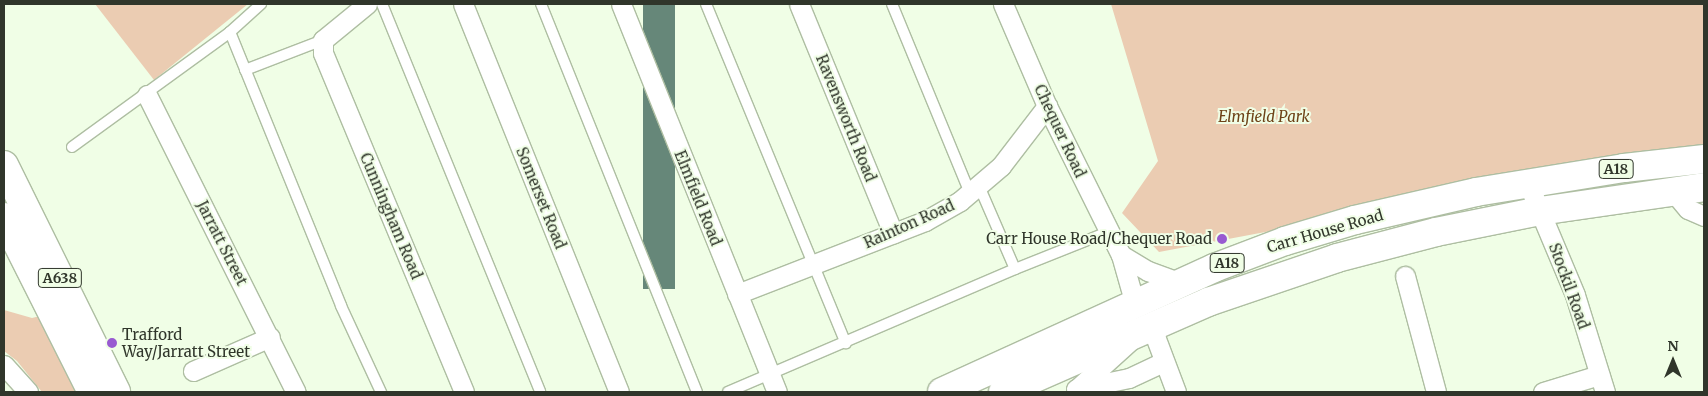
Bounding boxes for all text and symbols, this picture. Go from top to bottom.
street label: Ravensworth Road [812,52,880,184]
street label: Chequer Road [1031,82,1089,180]
park label: Elmfield Park [1218,108,1310,126]
street label: Somerset Road [512,144,570,252]
street label: Elmfield Road [671,148,725,248]
street label: Cunningham Road [356,150,426,282]
road number: A18 [1598,157,1634,180]
street label: Rainton Road [861,196,957,252]
street label: Jarratt Street [193,198,251,288]
street label: Carr House Road [1265,206,1385,256]
place label: Carr House Road/Chequer Road [986,230,1212,248]
marker: Carr House Road/Chequer Road [1216,233,1228,245]
street label: Stockil Road [1545,241,1593,331]
road number: A18 [1210,252,1244,274]
road number: A638 [38,266,82,290]
place label: Trafford Way/Jarratt Street [122,325,250,360]
north arrow [1648,336,1698,386]
marker: Trafford Way/Jarratt Street [106,337,118,349]
text: N [1667,337,1679,355]

